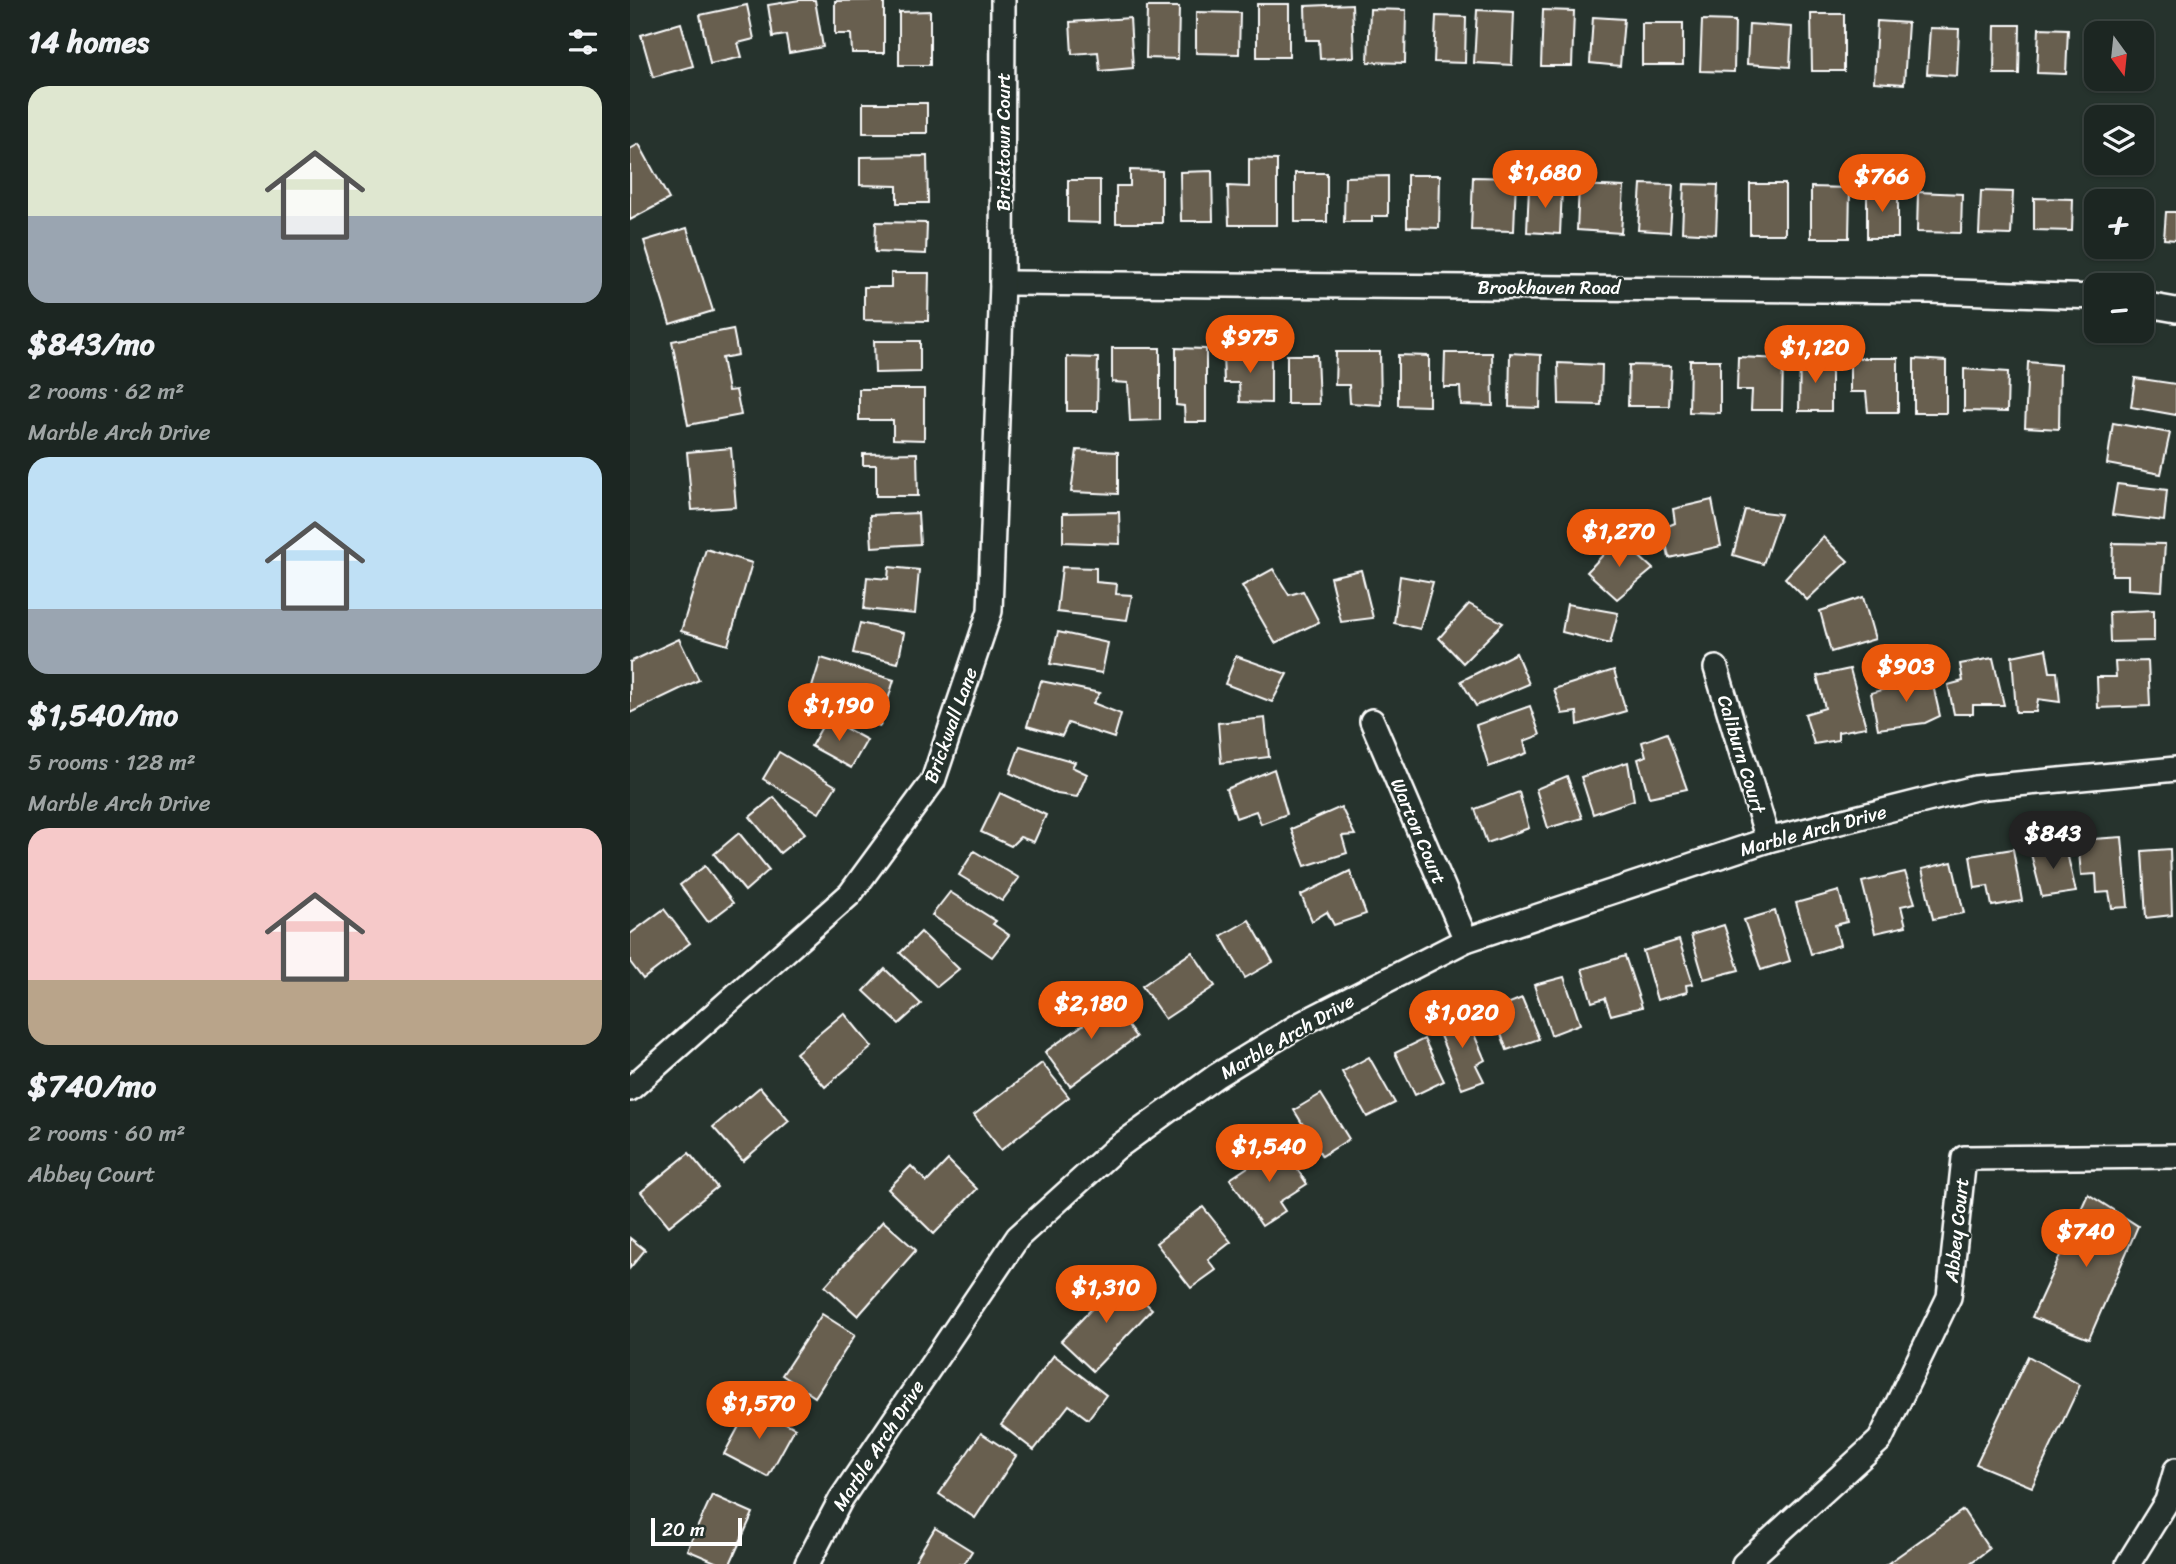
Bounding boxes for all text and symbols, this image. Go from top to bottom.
text: 14 homes [28,15,149,69]
north arrow [2084,21,2154,91]
map controls [2084,21,2154,343]
icon: filters [564,23,602,61]
street label: Bricktown Court [987,73,1020,211]
button: layers [2084,105,2154,175]
icon: home [252,132,378,258]
pin: $1,680 [1488,150,1602,210]
text: $1,680 [1508,152,1582,193]
pin: $766 [1841,154,1923,214]
text: $766 [1855,156,1909,197]
button: + [2084,189,2154,259]
street label: Brookhaven Road [1477,271,1623,304]
button: − [2084,273,2154,343]
pin: $975 [1209,316,1291,375]
text: $843/mo [28,317,155,371]
text: $975 [1222,317,1278,358]
pin: $1,120 [1758,326,1872,385]
text: $1,120 [1780,327,1850,368]
text: 2 rooms · 62 m² [28,371,184,412]
text: Marble Arch Drive [28,412,210,453]
icon: home [252,503,378,629]
pin: $1,270 [1562,510,1676,569]
text: $1,270 [1583,511,1655,552]
pin: $903 [1865,644,1947,704]
text: $903 [1878,646,1934,687]
street label: Brickwall Lane [914,662,987,788]
pin: $1,190 [782,684,896,743]
text: $1,190 [804,685,874,726]
text: $1,540/mo [28,688,178,742]
street label: Caliburn Court [1708,691,1776,819]
text: 5 rooms · 128 m² [28,742,196,783]
street label: Warton Court [1381,773,1456,890]
text: Marble Arch Drive [28,783,210,824]
street label: Marble Arch Drive [1736,795,1890,866]
pin: $843 [2012,812,2094,871]
text: $843 [2025,813,2081,854]
icon: home [252,874,378,1000]
pin: $2,180 [1034,982,1148,1041]
text: $2,180 [1054,983,1128,1024]
street label: Marble Arch Drive [1214,984,1361,1088]
pin: $1,020 [1405,990,1519,1050]
text: $1,020 [1425,992,1499,1033]
text: $740/mo [28,1059,156,1113]
text: 2 rooms · 60 m² [28,1113,186,1154]
pin: $1,540 [1212,1124,1326,1184]
text: $1,540 [1232,1126,1306,1167]
text: Abbey Court [28,1154,155,1195]
street label: Abbey Court [1934,1176,1978,1285]
pin: $740 [2045,1210,2127,1269]
text: $740 [2057,1211,2115,1252]
pin: $1,310 [1049,1266,1163,1325]
text: $1,310 [1072,1267,1140,1308]
street label: Marble Arch Drive [824,1373,933,1517]
pin: $1,570 [702,1382,816,1441]
text: $1,570 [722,1383,796,1424]
text: 20 m [662,1513,705,1546]
scale bar [651,1515,742,1547]

